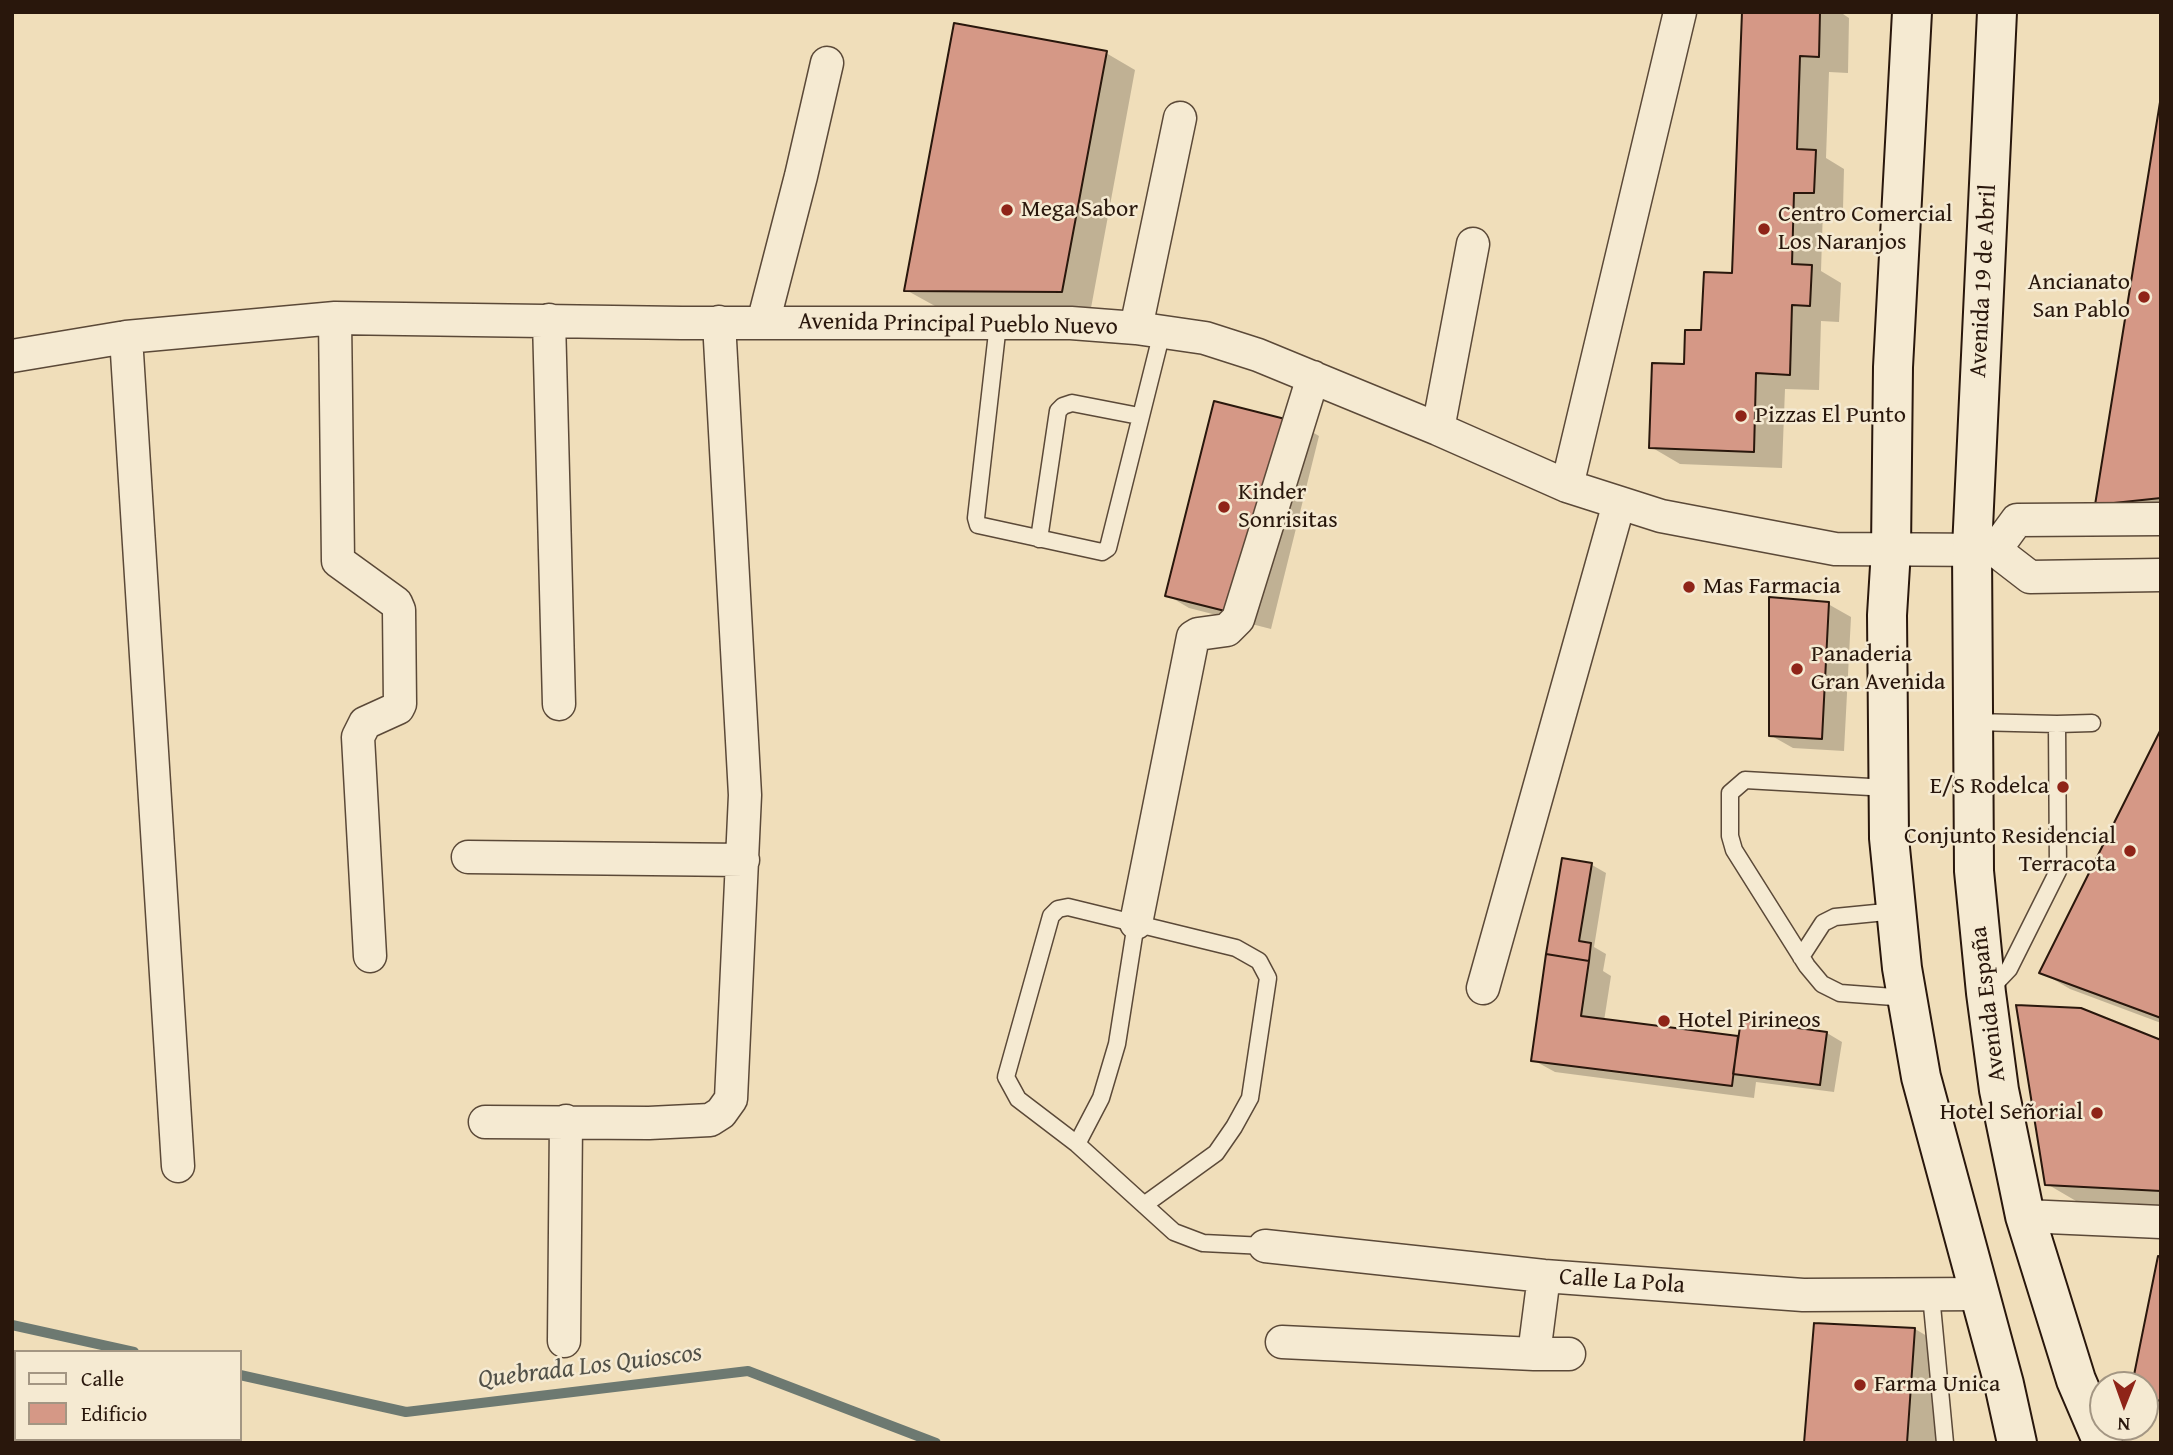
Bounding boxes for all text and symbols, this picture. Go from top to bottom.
street label: Avenida 19 de Abril [1965,183,2003,379]
place label: Mega Sabor [1021,196,1138,224]
place label: Centro Comercial Los Naranjos [1778,201,1952,257]
marker: Mega Sabor [999,202,1015,218]
marker: Centro Comercial Los Naranjos [1756,221,1772,237]
place label: Ancianato San Pablo [2028,269,2130,325]
marker: Ancianato San Pablo [2136,289,2152,305]
street label: Avenida Principal Pueblo Nuevo [798,308,1118,342]
place label: Pizzas El Punto [1755,402,1906,430]
marker: Pizzas El Punto [1733,408,1749,424]
place label: Kinder Sonrisitas [1238,479,1338,535]
marker: Kinder Sonrisitas [1216,499,1232,515]
place label: Mas Farmacia [1703,573,1841,601]
marker: Mas Farmacia [1681,579,1697,595]
place label: Panaderia Gran Avenida [1811,641,1945,697]
marker: Panaderia Gran Avenida [1789,661,1805,677]
place label: E/S Rodelca [1930,773,2049,801]
marker: E/S Rodelca [2055,779,2071,795]
place label: Conjunto Residencial Terracota [1904,823,2116,879]
marker: Conjunto Residencial Terracota [2122,843,2138,859]
street label: Avenida España [1965,925,2013,1083]
place label: Hotel Pirineos [1678,1007,1821,1035]
marker: Hotel Pirineos [1656,1013,1672,1029]
place label: Hotel Señorial [1940,1099,2083,1127]
marker: Hotel Señorial [2089,1105,2105,1121]
street label: Calle La Pola [1558,1263,1686,1301]
water label: Quebrada Los Quioscos [476,1338,704,1396]
legend [14,1350,242,1441]
text: Calle [81,1363,124,1394]
place label: Farma Unica [1874,1371,2000,1399]
north arrow [2089,1371,2159,1441]
marker: Farma Unica [1852,1377,1868,1393]
text: Edificio [81,1398,147,1429]
text: N [2117,1411,2130,1439]

